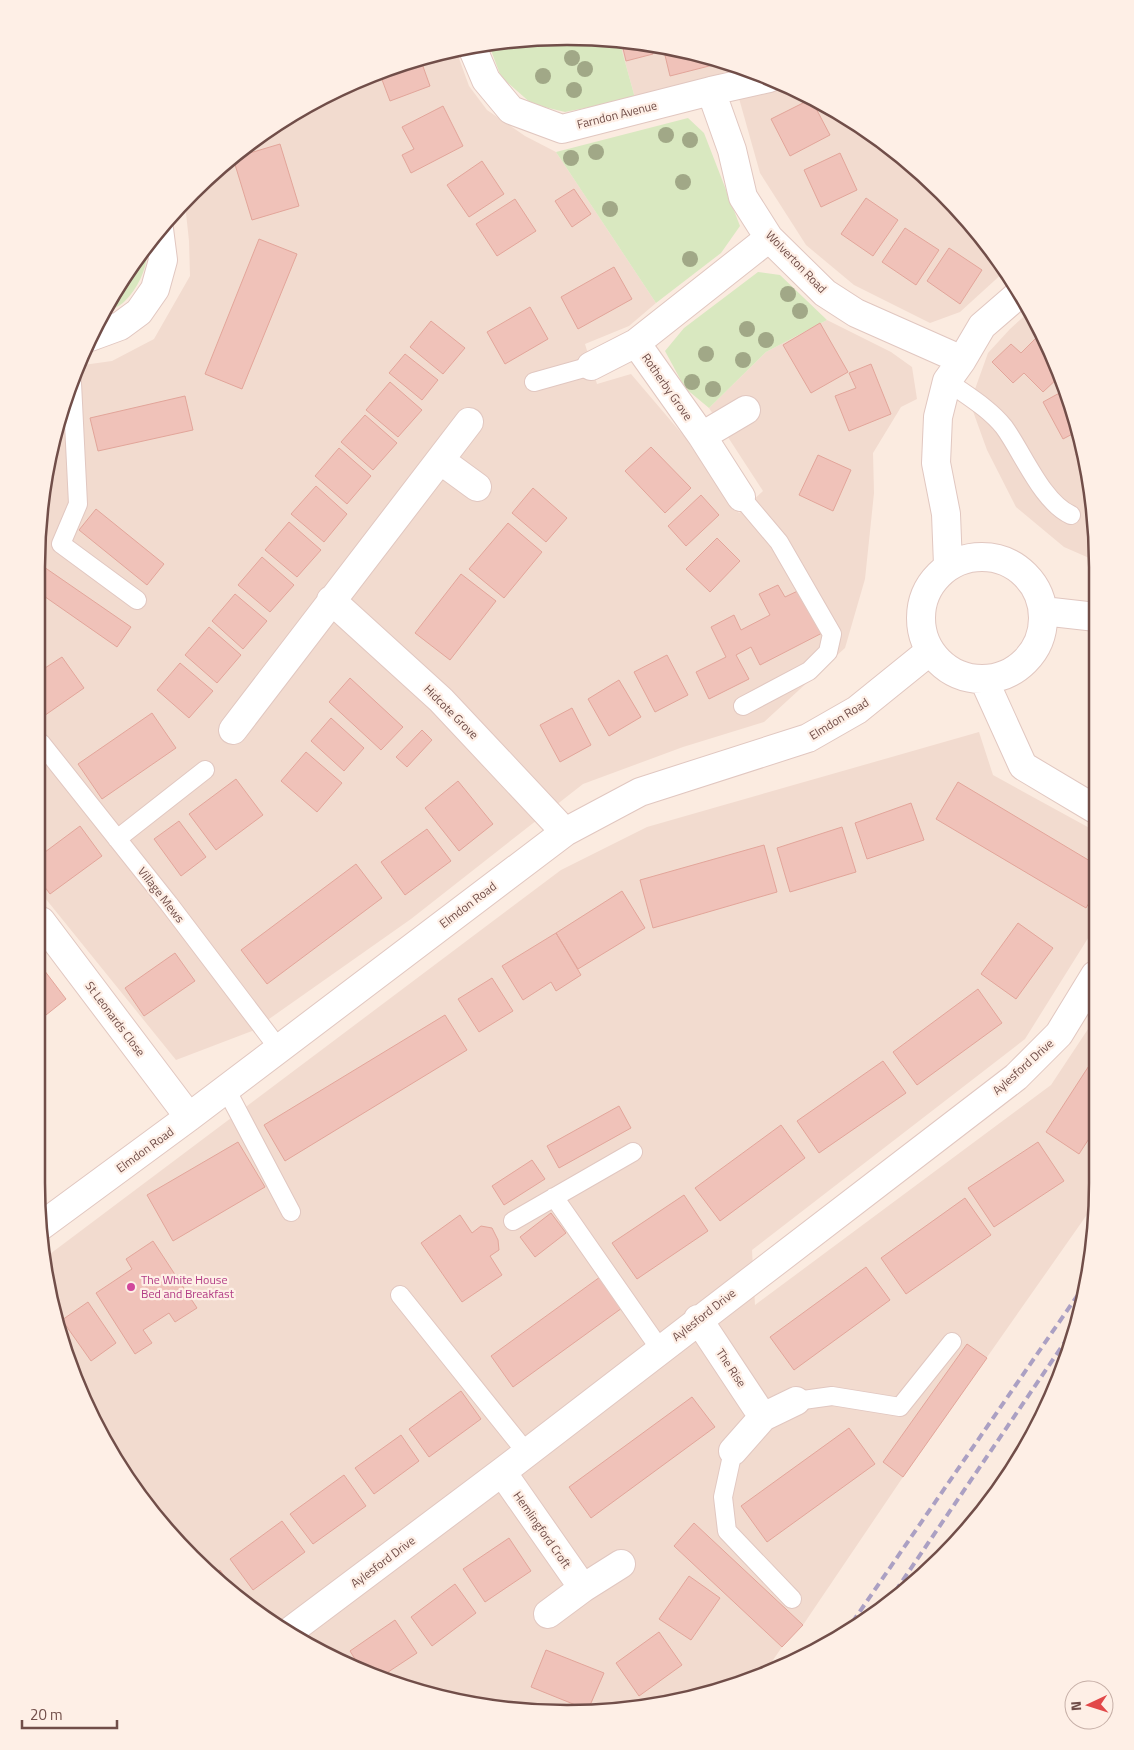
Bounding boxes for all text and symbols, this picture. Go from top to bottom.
street label: Farndon Avenue [575,95,659,134]
street label: Wolverton Road [761,226,831,297]
street label: Rotherby Grove [637,349,698,424]
street label: Hidcote Grove [420,680,483,743]
street label: Elmdon Road [805,693,872,744]
street label: Village Mews [133,863,190,927]
street label: Elmdon Road [435,877,500,932]
street label: St Leonards Close [81,977,150,1060]
street label: Aylesford Drive [988,1034,1057,1099]
street label: Elmdon Road [112,1122,177,1177]
place label: The White House Bed and Breakfast [141,1270,235,1303]
marker: The White House Bed and Breakfast [125,1281,137,1293]
street label: Aylesford Drive [668,1284,740,1346]
street label: The Rise [711,1345,751,1391]
street label: Hemlingford Croft [509,1487,577,1573]
street label: Aylesford Drive [346,1531,419,1592]
north arrow [1064,1680,1114,1730]
scale bar [22,1698,118,1730]
text: N [1065,1700,1086,1712]
text: 20 m [30,1703,63,1726]

